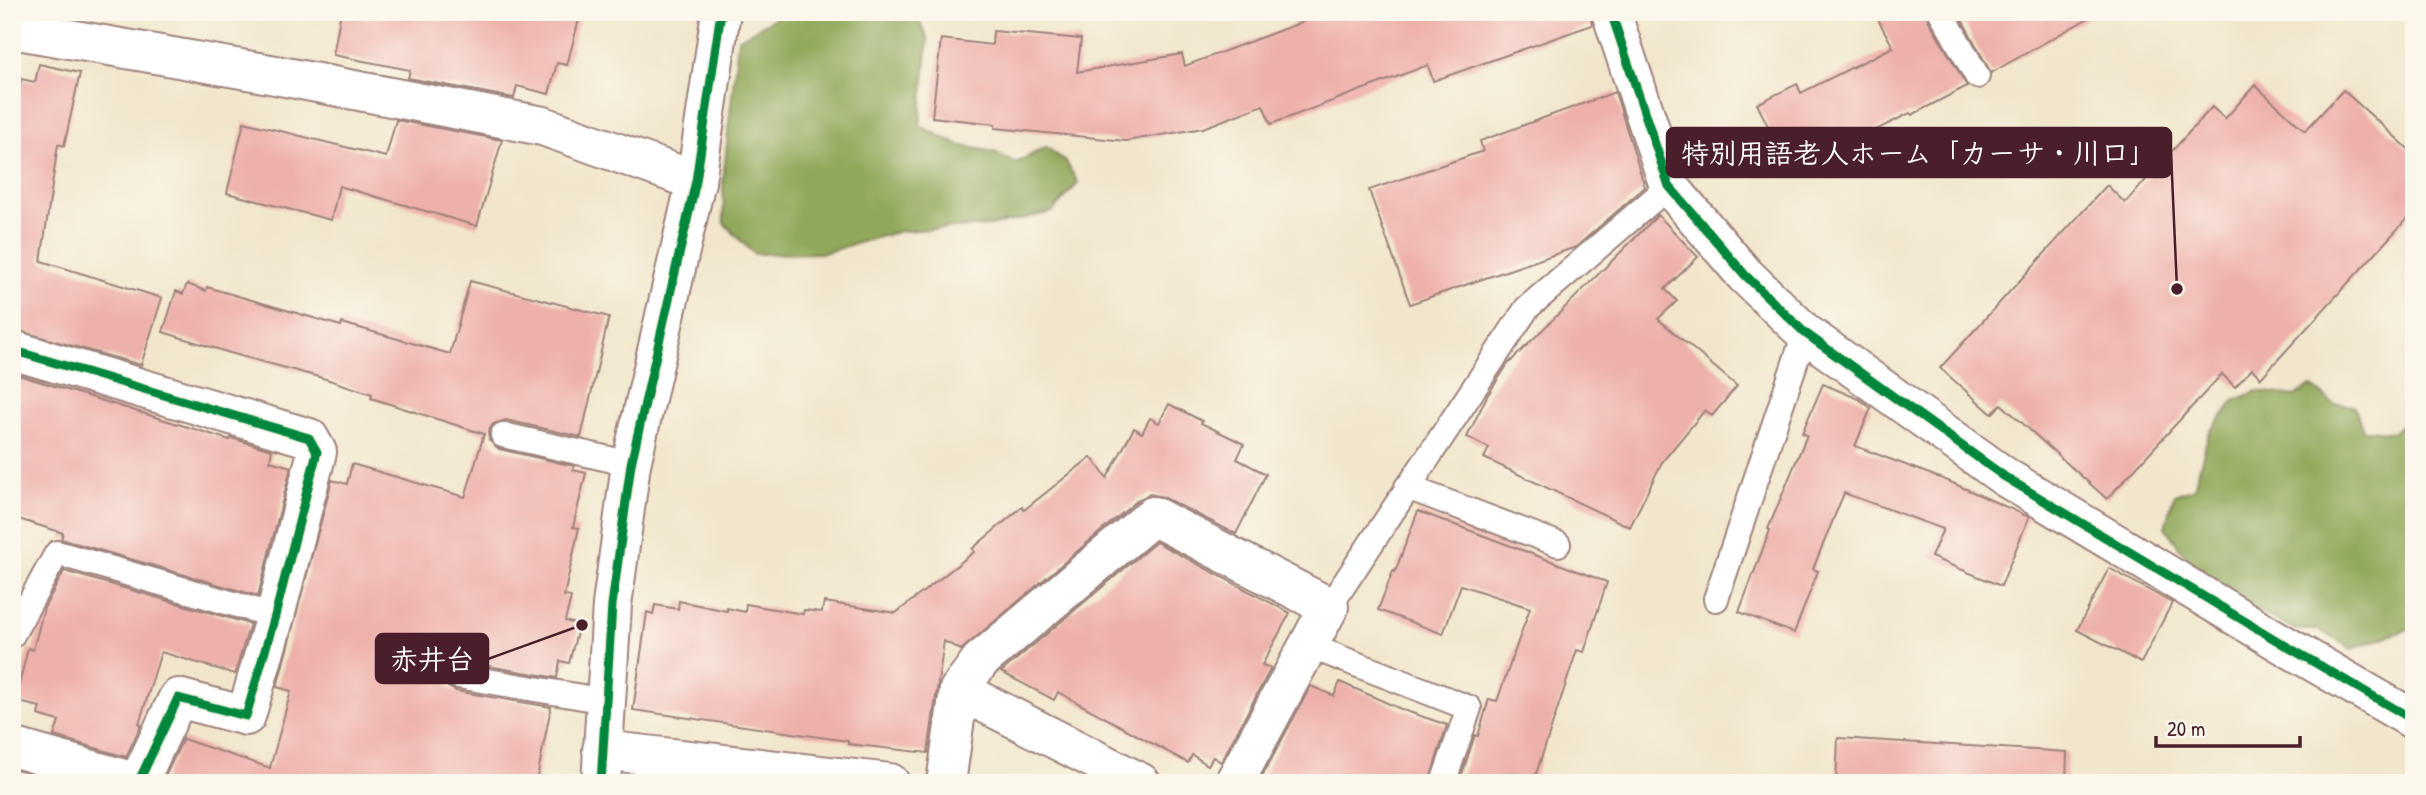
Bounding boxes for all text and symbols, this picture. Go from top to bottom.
callout: 特別用語老人ホーム「カーサ・川口」 [1667,128,2171,177]
text: 特別用語老人ホーム「カーサ・川口」 [1681,134,2157,172]
callout: 赤井台 [376,634,488,683]
text: 赤井台 [390,640,474,678]
scale bar [2156,704,2300,748]
text: 20 m [2167,714,2205,743]

